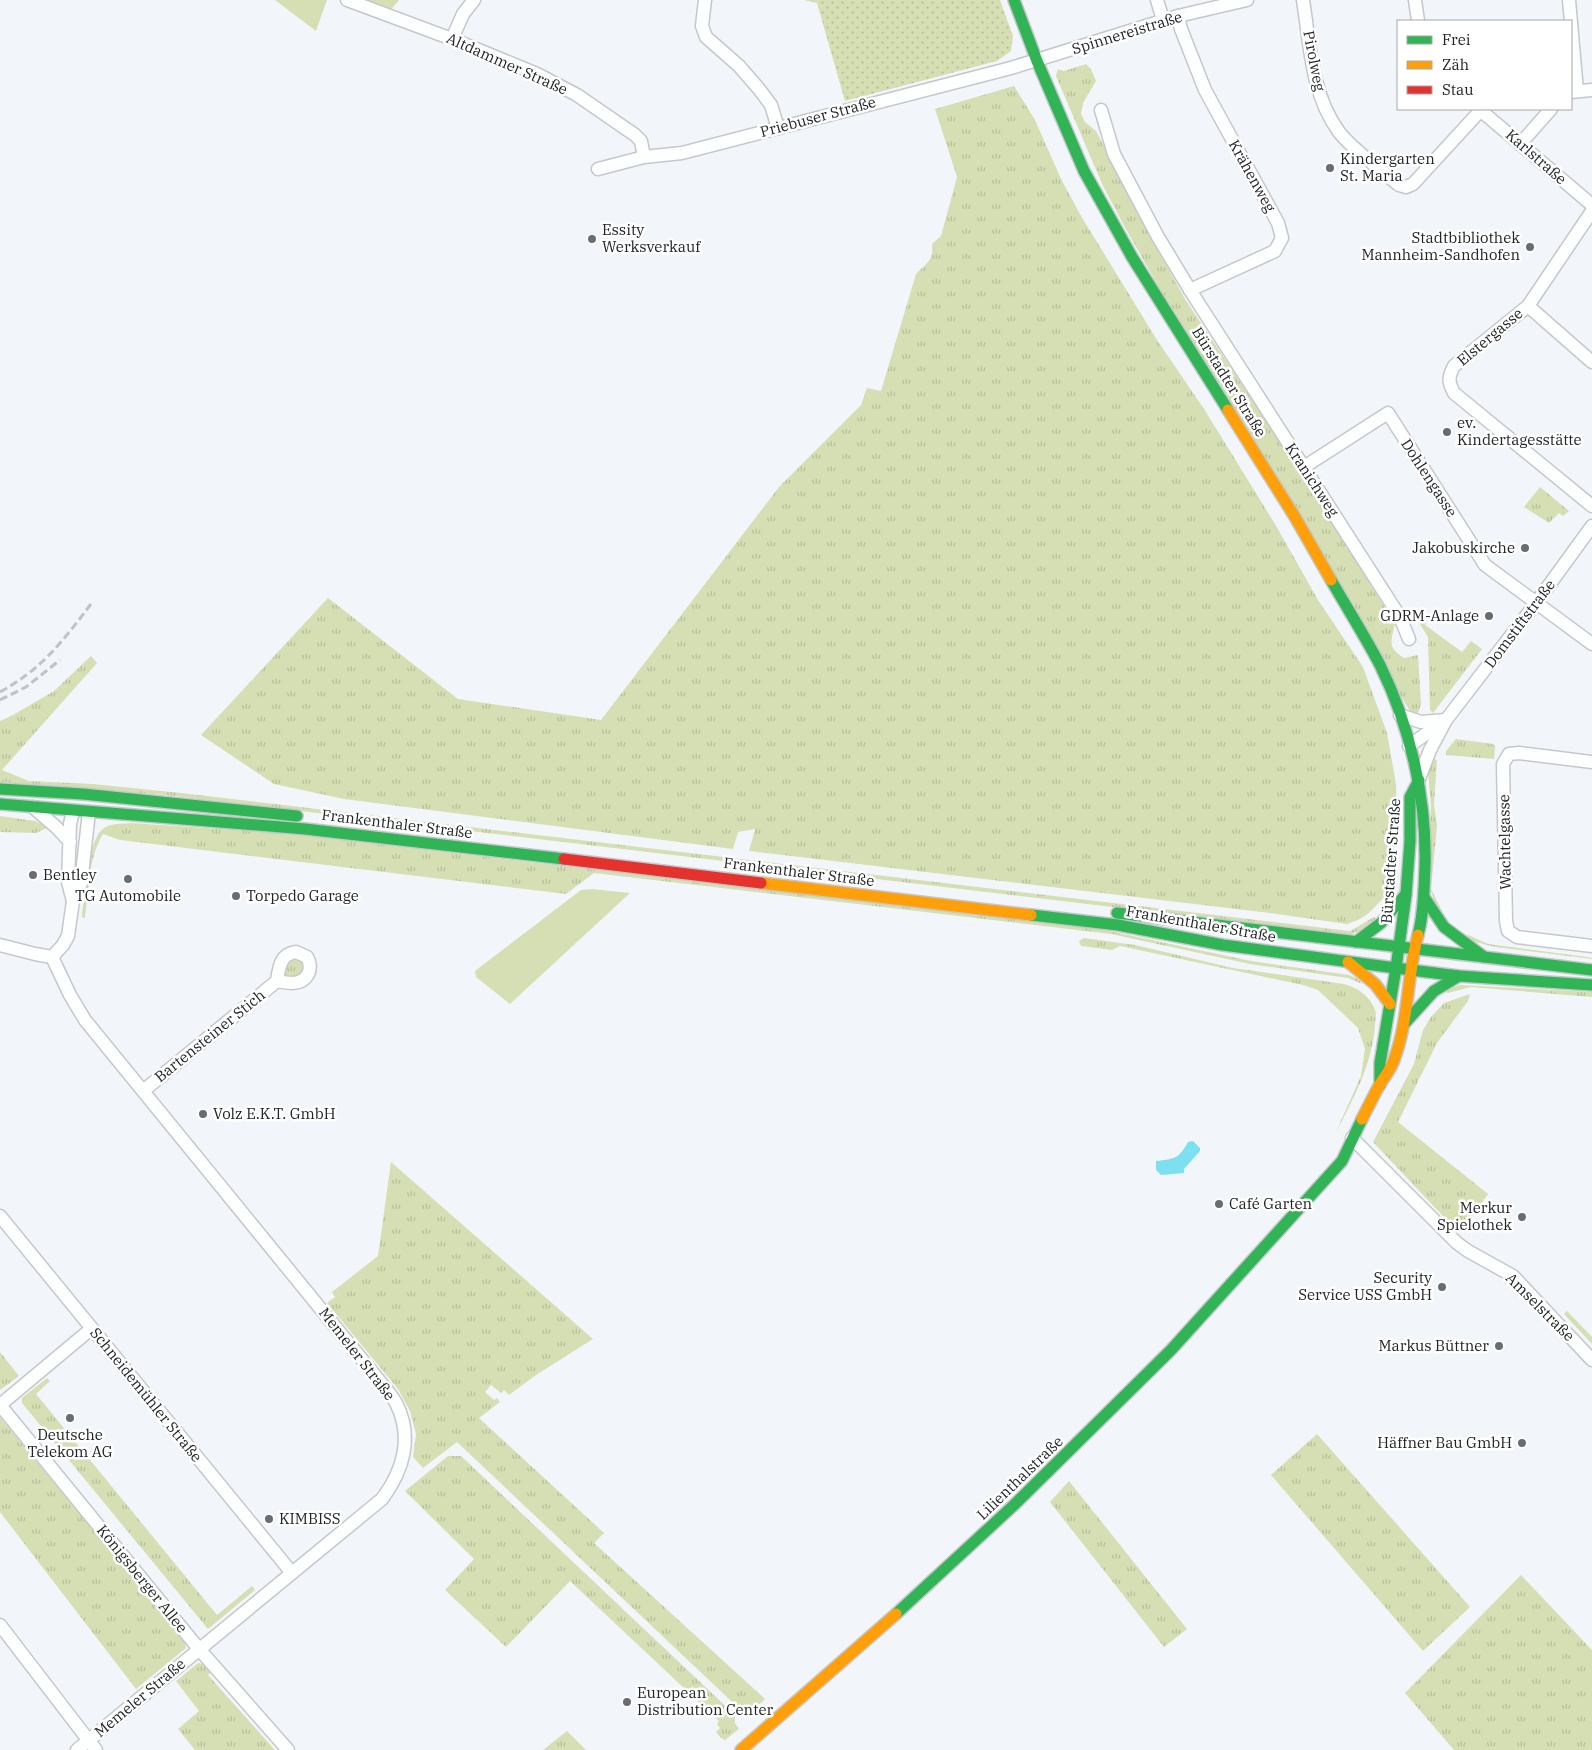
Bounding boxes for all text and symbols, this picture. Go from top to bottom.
street label: Spinnereistraße [1069,7,1184,58]
legend [1397,20,1572,110]
street label: Altdammer Straße [444,28,571,99]
street label: Pirolweg [1299,29,1330,93]
text: Frei [1442,30,1471,49]
text: Zäh [1442,55,1469,74]
text: Stau [1442,80,1474,99]
street label: Priebuser Straße [758,92,878,141]
street label: Karlstraße [1502,125,1571,188]
street label: Krähenweg [1225,136,1280,215]
place label: Kindergarten St. Maria [1340,149,1435,185]
marker: Kindergarten St. Maria [1324,162,1336,174]
place label: Essity Werksverkauf [602,220,701,256]
place label: Stadtbibliothek Mannheim-Sandhofen [1361,228,1520,264]
marker: Essity Werksverkauf [586,233,598,245]
marker: Stadtbibliothek Mannheim-Sandhofen [1524,241,1536,253]
street label: Elstergasse [1453,304,1527,370]
street label: Bürstadter Straße [1188,323,1271,440]
place label: ev. Kindertagesstätte [1457,413,1582,449]
marker: ev. Kindertagesstätte [1441,426,1453,438]
street label: Dohlengasse [1397,435,1462,520]
street label: Kranichweg [1281,439,1343,520]
place label: Jakobuskirche [1412,538,1515,557]
marker: Jakobuskirche [1519,542,1531,554]
street label: Domstiftstraße [1480,576,1559,672]
place label: GDRM-Anlage [1380,606,1479,625]
marker: GDRM-Anlage [1483,610,1495,622]
street label: Wachtelgasse [1494,794,1515,890]
street label: Bürstadter Straße [1377,798,1404,924]
street label: Frankenthaler Straße [321,805,474,842]
street label: Frankenthaler Straße [723,853,876,890]
place label: Bentley [43,865,96,884]
marker: Bentley [27,869,39,881]
marker: TG Automobile [122,873,134,885]
place label: TG Automobile [75,886,181,905]
place label: Torpedo Garage [246,886,359,905]
marker: Torpedo Garage [230,890,242,902]
street label: Frankenthaler Straße [1125,901,1277,946]
street label: Bartensteiner Stich [151,985,269,1086]
place label: Volz E.K.T. GmbH [213,1104,336,1123]
marker: Volz E.K.T. GmbH [197,1108,209,1120]
place label: Café Garten [1229,1194,1313,1213]
marker: Café Garten [1213,1198,1225,1210]
place label: Merkur Spielothek [1437,1198,1512,1234]
marker: Merkur Spielothek [1516,1211,1528,1223]
place label: Security Service USS GmbH [1298,1268,1432,1304]
street label: Amselstraße [1502,1268,1579,1345]
marker: Security Service USS GmbH [1436,1281,1448,1293]
street label: Memeler Straße [315,1303,400,1404]
street label: Schneidemühler Straße [86,1324,207,1466]
place label: Markus Büttner [1378,1336,1489,1355]
marker: Markus Büttner [1493,1340,1505,1352]
marker: Deutsche Telekom AG [64,1412,76,1424]
place label: Deutsche Telekom AG [27,1425,113,1461]
street label: Lilienthalstraße [972,1432,1067,1524]
place label: Häffner Bau GmbH [1377,1433,1512,1452]
marker: Häffner Bau GmbH [1516,1437,1528,1449]
place label: KIMBISS [279,1509,341,1528]
marker: KIMBISS [263,1513,275,1525]
street label: Königsberger Allee [93,1521,192,1637]
street label: Memeler Straße [90,1654,189,1741]
place label: European Distribution Center [637,1683,774,1719]
marker: European Distribution Center [621,1696,633,1708]

